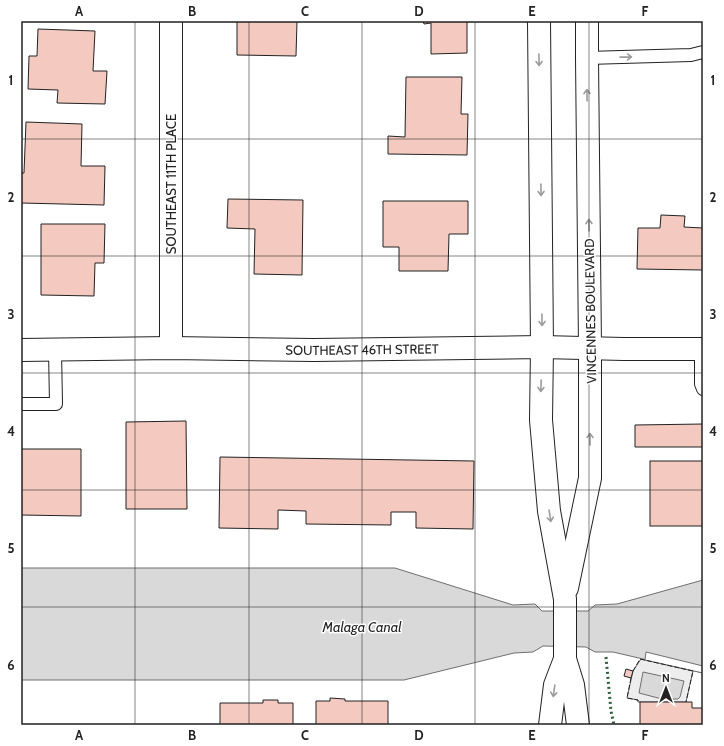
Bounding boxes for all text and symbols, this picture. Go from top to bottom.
text: A [75,3,84,19]
text: B [188,3,196,19]
text: C [301,3,309,19]
text: D [414,3,424,19]
text: E [528,3,536,19]
text: F [642,3,649,19]
one-way arrow [535,53,543,66]
one-way arrow [619,53,632,61]
text: 1 [9,72,13,88]
text: 1 [711,72,715,88]
one-way arrow [583,89,591,102]
street label: SOUTHEAST 11TH PLACE [163,114,179,254]
one-way arrow [537,183,545,196]
text: 2 [8,189,15,205]
text: 2 [710,189,717,205]
one-way arrow [585,219,593,232]
street label: VINCENNES BOULEVARD [581,238,599,384]
text: 3 [7,306,15,322]
text: 3 [709,306,717,322]
one-way arrow [538,313,546,326]
street label: SOUTHEAST 46TH STREET [285,340,439,358]
one-way arrow [538,379,545,392]
text: 4 [7,423,15,439]
text: 4 [709,423,717,439]
one-way arrow [586,433,594,446]
one-way arrow [546,509,554,522]
text: 5 [8,540,15,556]
text: 5 [710,540,717,556]
water label: Malaga Canal [321,618,402,636]
text: 6 [7,657,15,673]
text: 6 [709,657,717,673]
north arrow [646,668,686,708]
text: N [662,671,670,685]
one-way arrow [550,684,558,697]
text: A [75,727,84,743]
text: B [188,727,196,743]
text: C [301,727,309,743]
text: D [414,727,424,743]
text: E [528,727,536,743]
text: F [642,727,649,743]

